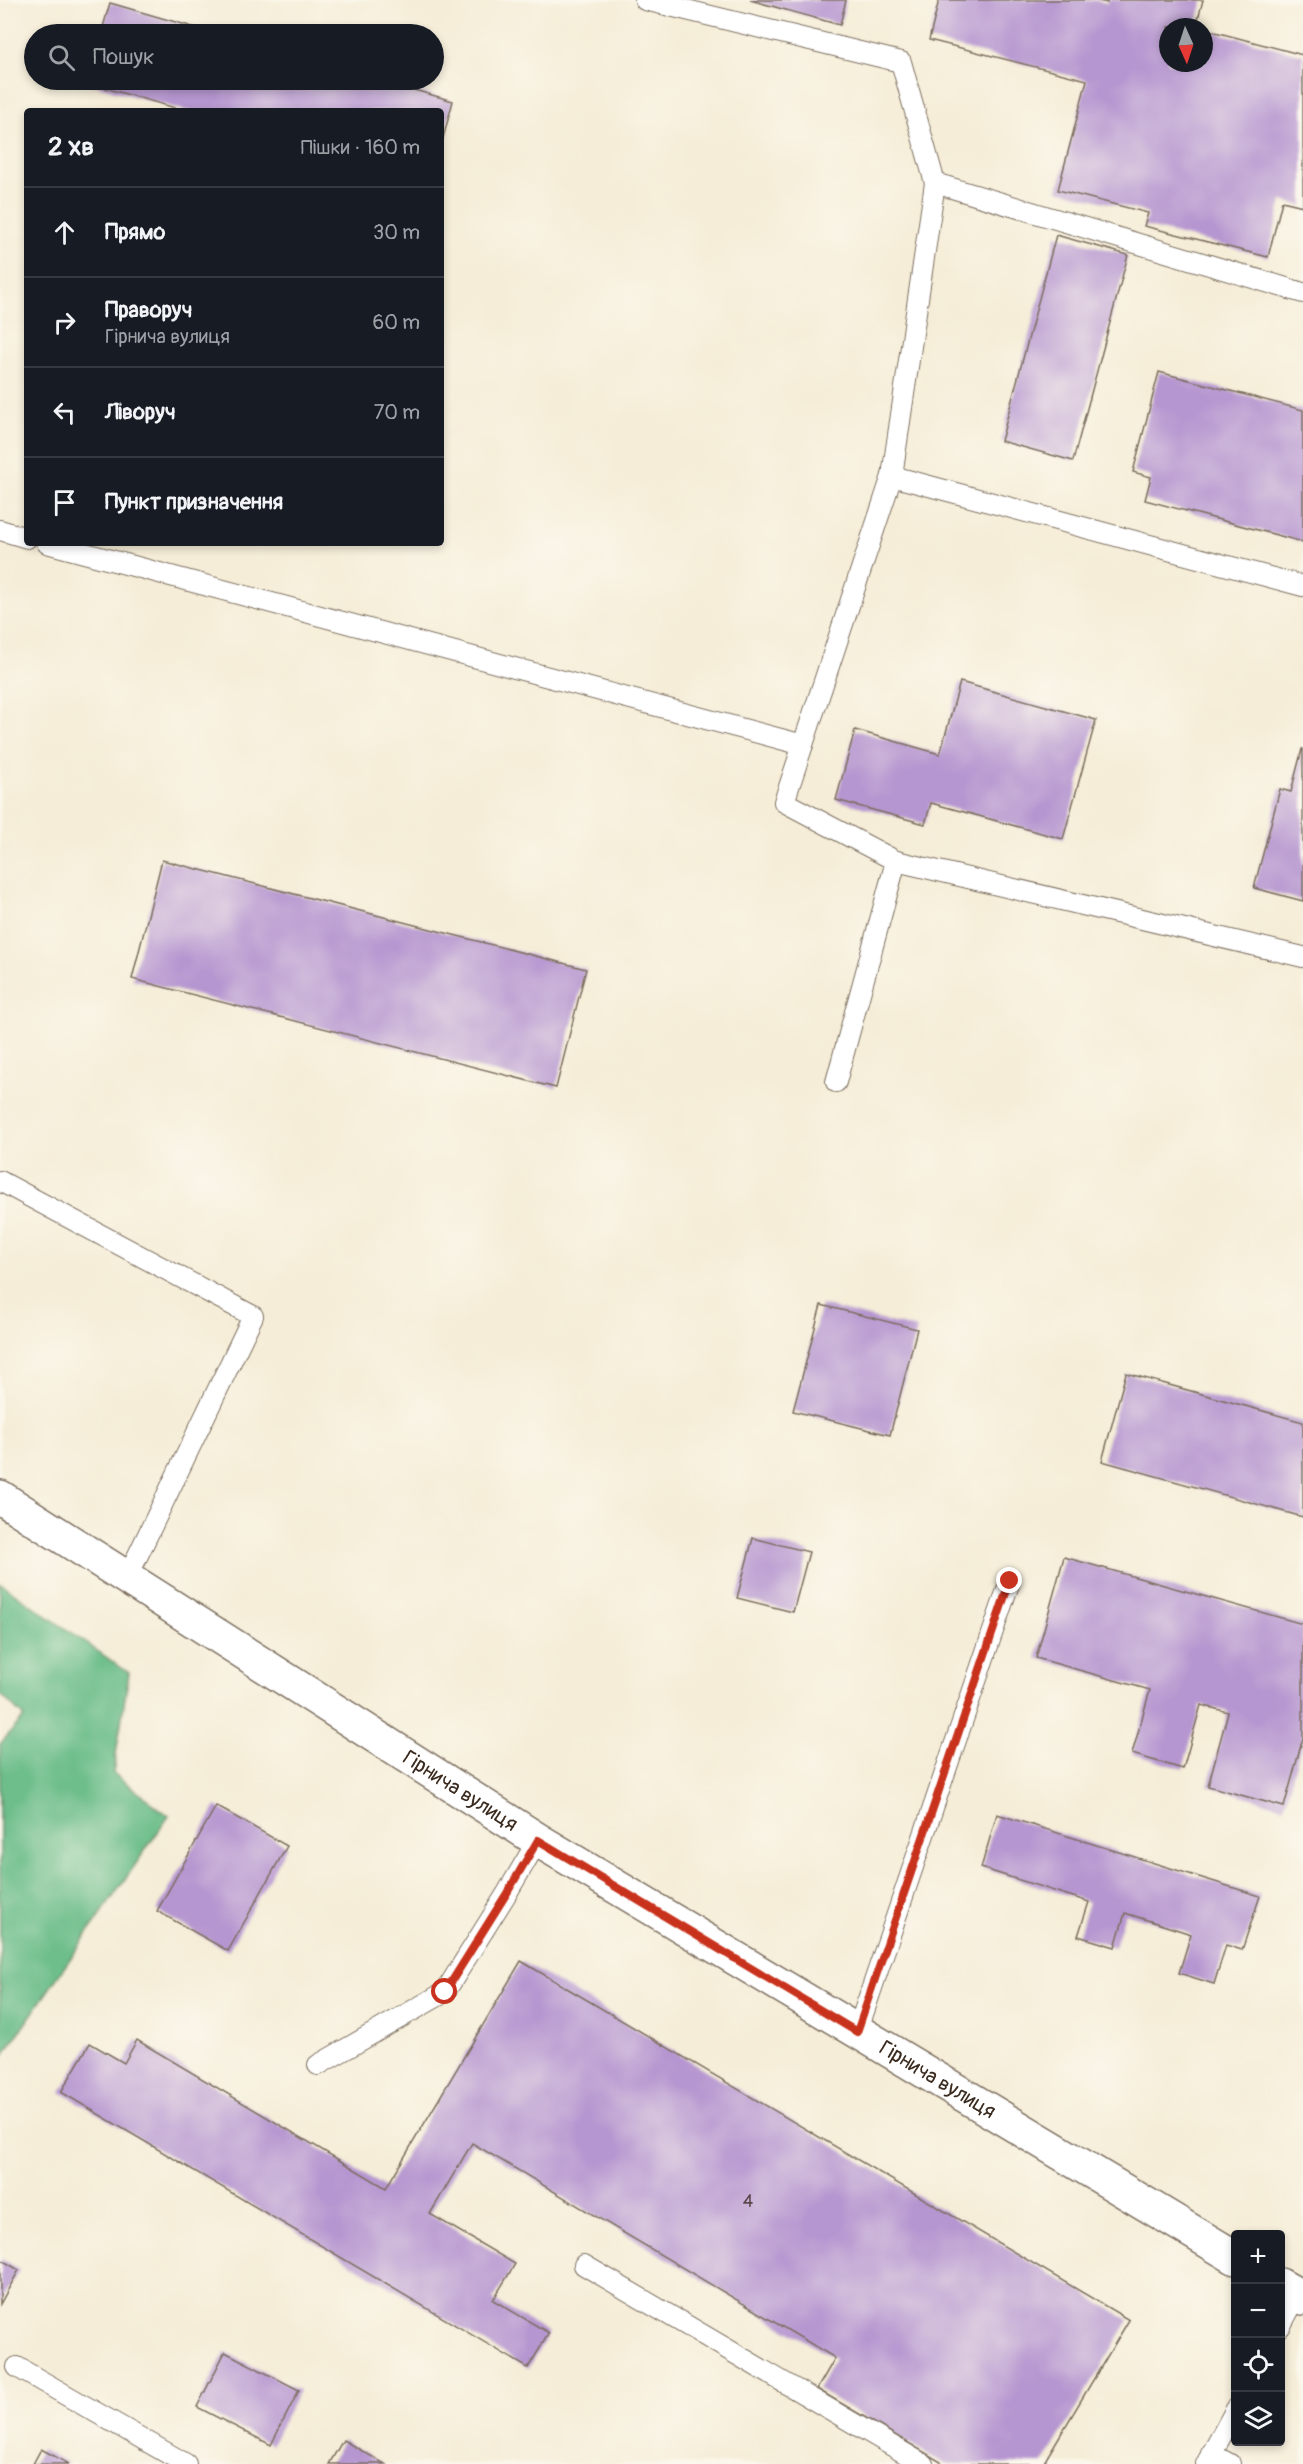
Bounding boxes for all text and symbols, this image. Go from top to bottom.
north arrow [1159,18,1213,72]
search box [24,24,444,90]
icon: search [45,41,78,74]
text: Пошук [93,43,154,71]
text: 2 хв [48,131,94,163]
text: Пішки · 160 m [301,135,420,160]
icon: ahead [48,216,81,249]
text: Прямо [105,218,165,246]
text: 30 m [373,220,420,245]
text: Праворуч [105,296,192,324]
icon: right [48,306,81,339]
text: 60 m [373,310,420,335]
text: Гірнича вулиця [105,324,230,349]
icon: left [48,396,81,429]
text: Ліворуч [105,398,176,426]
text: 70 m [374,400,420,425]
icon: arrive [48,486,81,519]
text: Пункт призначення [105,488,283,516]
route end [996,1567,1022,1593]
street label: Гірнича вулиця [398,1744,523,1838]
route start [431,1978,457,2004]
street label: Гірнича вулиця [874,2035,1001,2125]
house number: 4 [743,2190,754,2213]
map controls [1231,2230,1285,2446]
button: + [1231,2230,1285,2284]
button: − [1231,2284,1285,2338]
button: locate [1231,2338,1285,2392]
button: layers [1231,2392,1285,2446]

